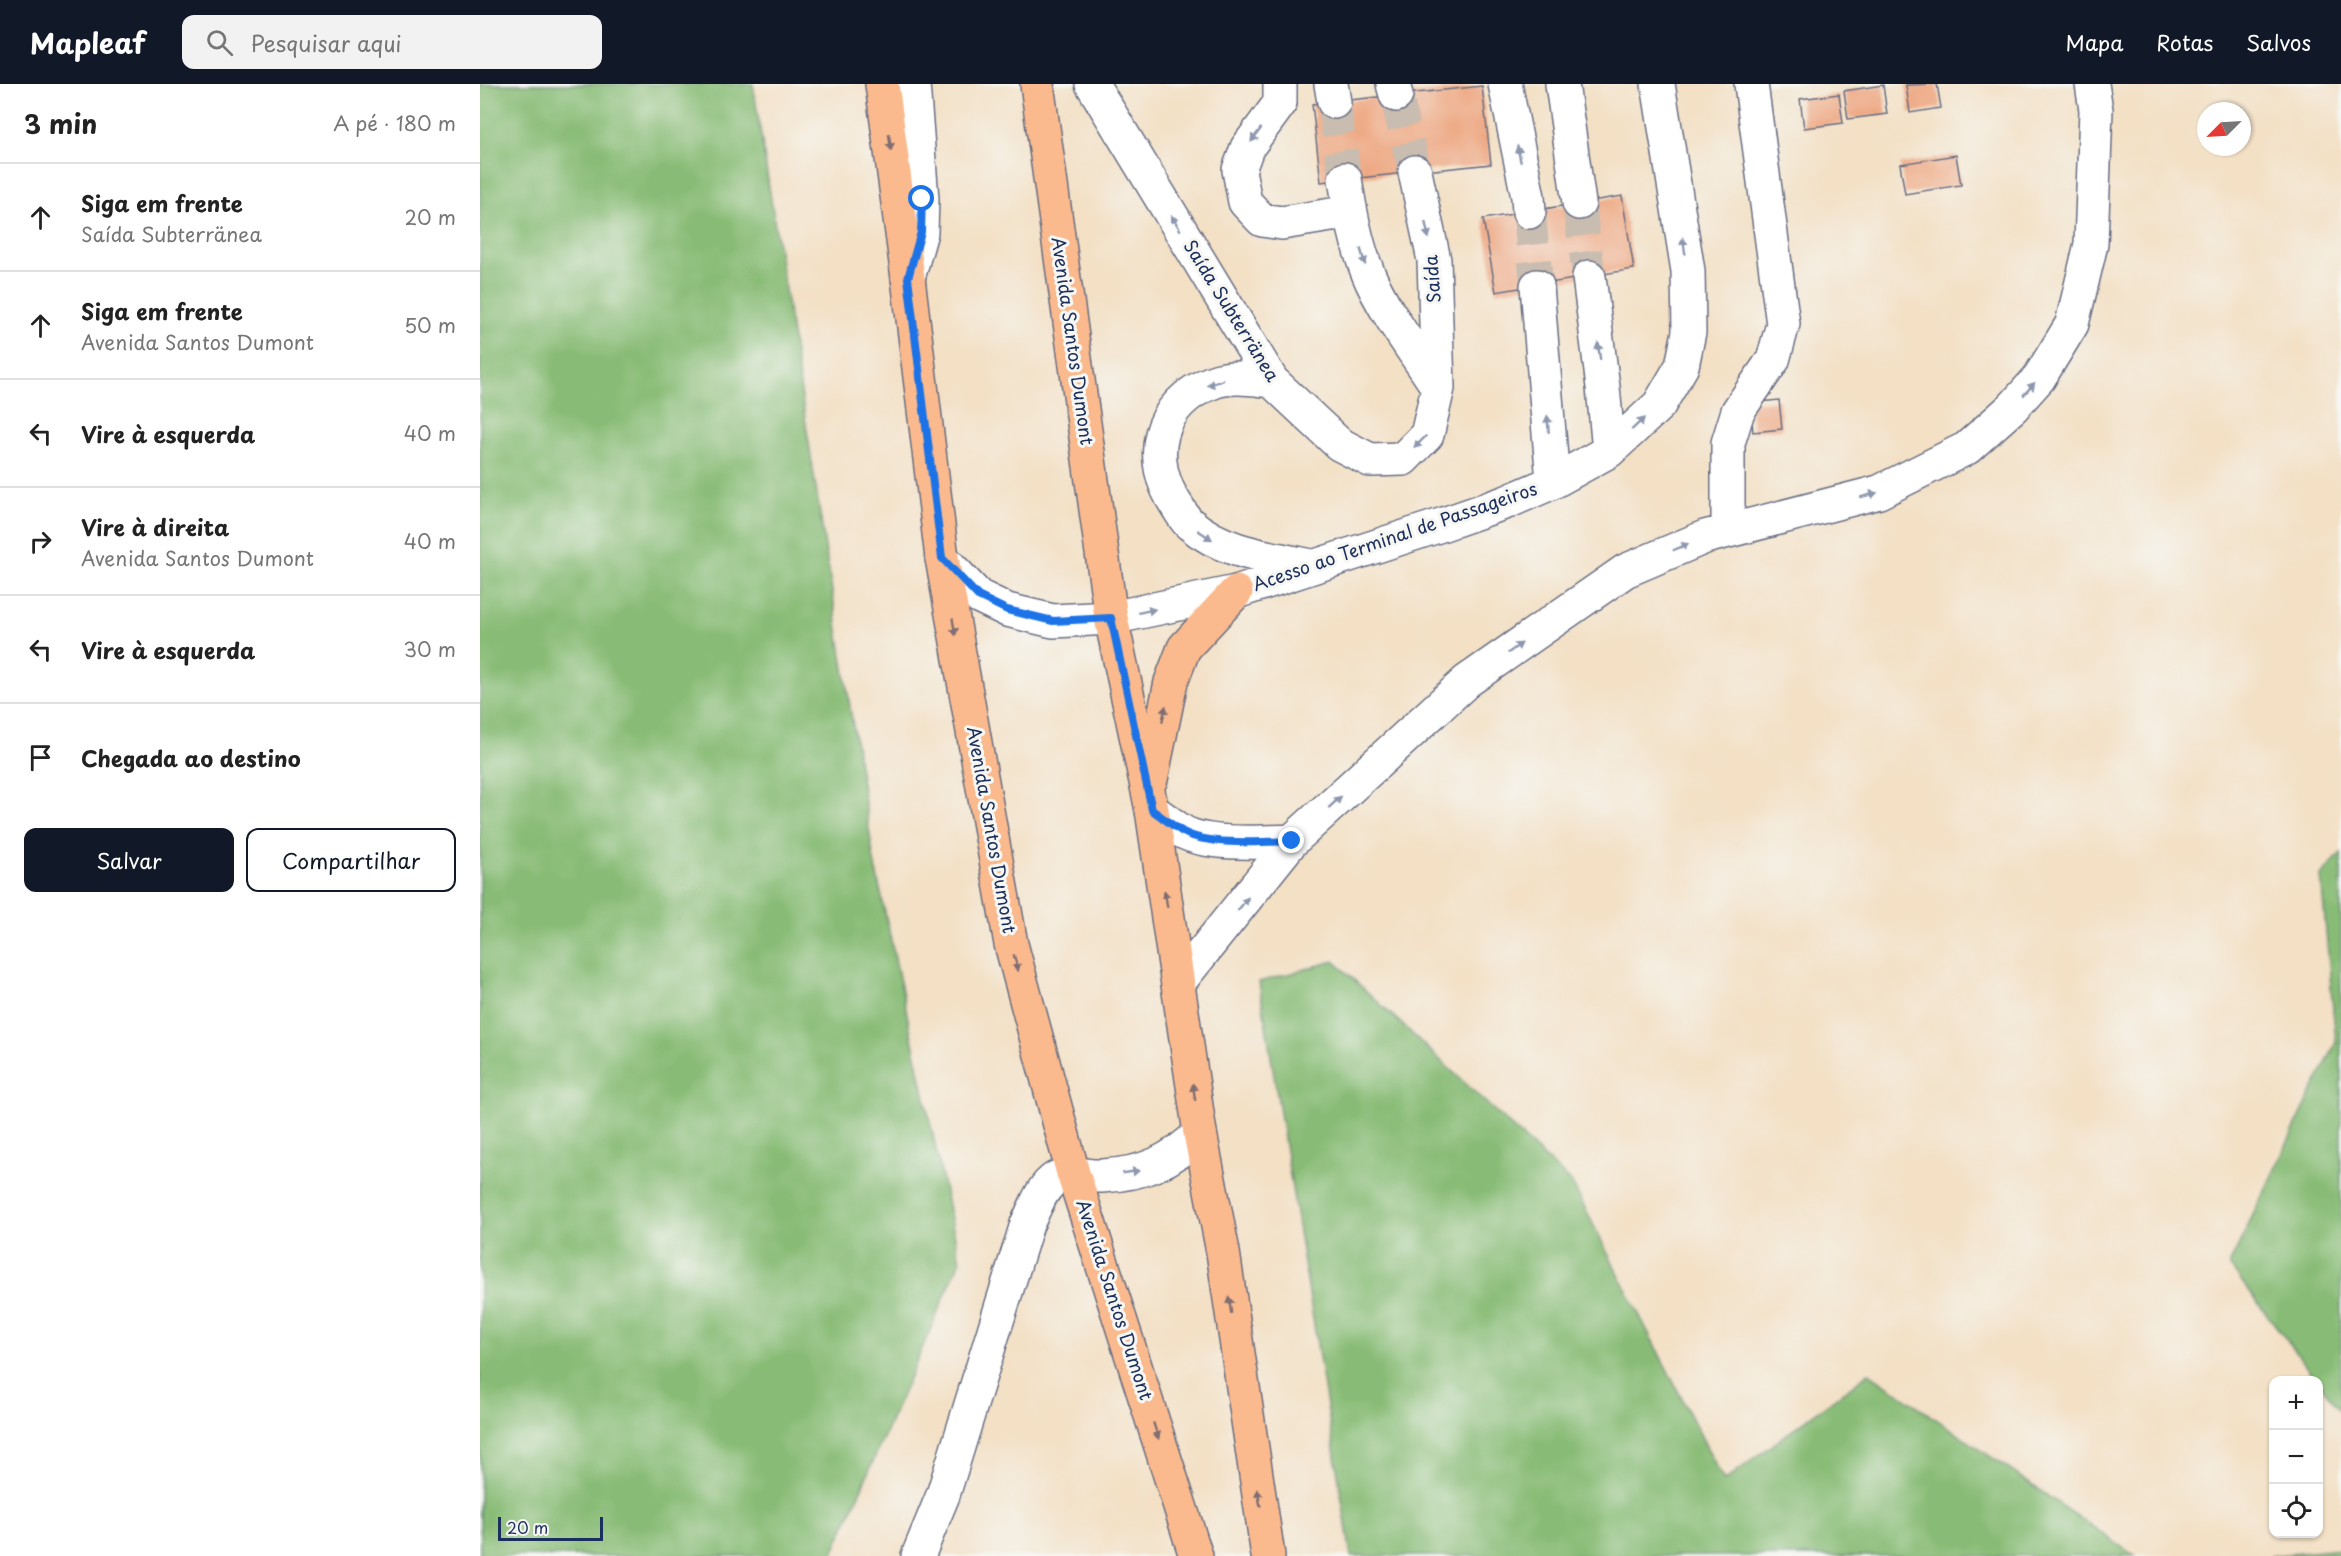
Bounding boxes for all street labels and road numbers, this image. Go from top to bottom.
street label: Saída Subterränea [1178,234,1287,387]
street label: Avenida Santos Dumont [1046,235,1101,447]
street label: Saída [1416,254,1447,304]
street label: Acesso ao Terminal de Passageiros [1249,474,1540,597]
street label: Avenida Santos Dumont [961,724,1024,935]
street label: Avenida Santos Dumont [1070,1196,1161,1403]

